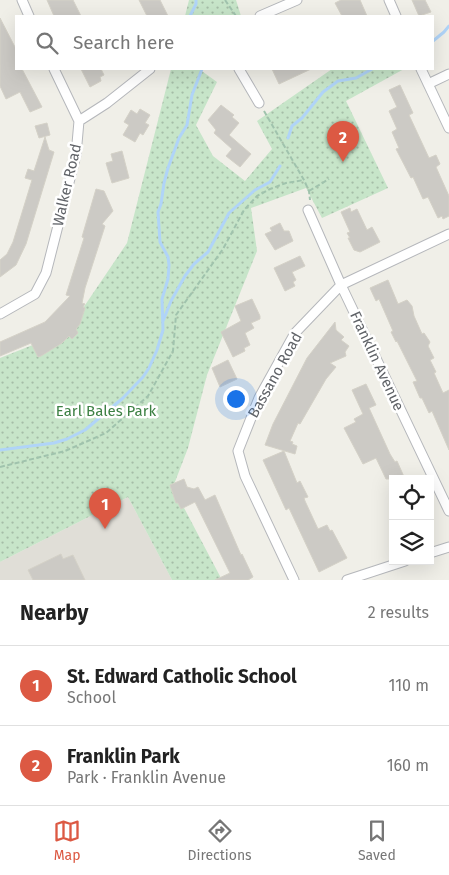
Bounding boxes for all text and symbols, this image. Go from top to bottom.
search box [15,15,434,70]
icon: search [33,29,61,57]
text: Search here [73,31,174,54]
pin: 2 [327,121,359,162]
street label: Walker Road [49,142,85,228]
street label: Franklin Avenue [346,308,408,414]
street label: Bassano Road [244,329,306,421]
your location [223,386,249,412]
park label: Earl Bales Park [56,402,156,420]
map controls [389,475,434,565]
button: locate [389,475,434,520]
pin: 1 [89,488,121,529]
button: layers [389,520,434,565]
text: Nearby [20,600,88,626]
text: 2 results [368,603,429,622]
text: St. Edward Catholic School [67,665,297,688]
text: 1 [32,676,40,695]
text: 110 m [388,676,429,695]
text: School [67,688,116,707]
text: Franklin Park [67,745,180,768]
text: 2 [32,756,40,775]
text: 160 m [387,756,429,775]
text: Park · Franklin Avenue [67,768,226,787]
tab: Map [53,817,81,864]
tab: Directions [187,817,252,864]
tab: Saved [358,817,396,864]

